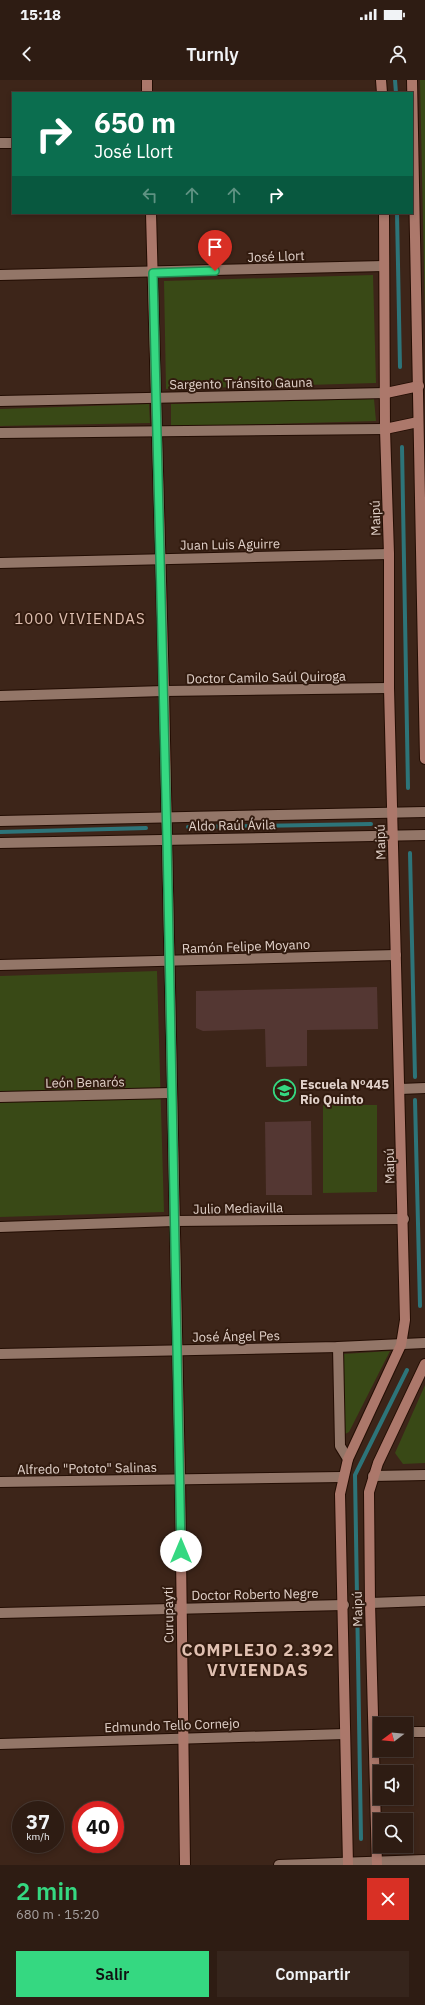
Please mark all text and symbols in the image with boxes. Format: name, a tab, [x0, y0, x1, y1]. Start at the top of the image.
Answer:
text: 15:18	[20, 5, 61, 24]
icon: back	[16, 43, 38, 65]
text: Turnly	[186, 43, 239, 66]
icon: person	[387, 43, 409, 65]
text: 650 m	[94, 104, 176, 141]
icon: right	[28, 108, 80, 160]
text: José Llort	[94, 140, 173, 163]
icon: left	[139, 184, 161, 206]
icon: ahead	[181, 184, 203, 206]
icon: ahead	[223, 184, 245, 206]
icon: right	[265, 184, 287, 206]
pin	[198, 230, 232, 271]
icon: arrive	[204, 236, 226, 258]
street label: José Llort	[247, 247, 305, 266]
street label: Sargento Tránsito Gauna	[169, 374, 313, 393]
street label: Maipú	[366, 500, 385, 536]
street label: Juan Luis Aguirre	[180, 535, 280, 554]
district label: 1000 VIVIENDAS	[14, 609, 146, 628]
street label: Doctor Camilo Saúl Quiroga	[186, 668, 346, 687]
street label: Aldo Raúl Ávila	[188, 816, 276, 835]
street label: Maipú	[371, 824, 390, 860]
street label: Ramón Felipe Moyano	[182, 936, 311, 957]
street label: León Benarós	[45, 1073, 125, 1092]
place label: Escuela Nº445 Rio Quinto	[300, 1076, 389, 1108]
school or university icon: Escuela Nº445 Rio Quinto	[272, 1078, 298, 1104]
street label: Maipú	[380, 1148, 399, 1184]
street label: Julio Mediavilla	[193, 1199, 283, 1218]
street label: José Ángel Pes	[192, 1327, 280, 1346]
street label: Alfredo "Pototo" Salinas	[17, 1459, 157, 1478]
position arrow	[160, 1530, 202, 1572]
street label: Doctor Roberto Negre	[191, 1585, 319, 1604]
street label: Curupaytí	[159, 1586, 177, 1643]
street label: Maipú	[349, 1591, 366, 1627]
district label: COMPLEJO 2.392 VIVIENDAS	[182, 1639, 334, 1681]
street label: Edmundo Tello Cornejo	[104, 1715, 240, 1736]
north arrow	[373, 1717, 413, 1757]
map controls	[373, 1717, 413, 1853]
button: sound	[373, 1765, 413, 1805]
speed limit sign: 40	[72, 1801, 124, 1853]
text: 37	[26, 1808, 50, 1835]
button: search	[373, 1813, 413, 1853]
text: km/h	[26, 1830, 50, 1843]
text: 2 min	[16, 1875, 78, 1907]
button: close	[367, 1878, 409, 1920]
text: 680 m · 15:20	[16, 1906, 99, 1923]
button: Salir	[16, 1951, 209, 1997]
button: Compartir	[217, 1951, 409, 1997]

